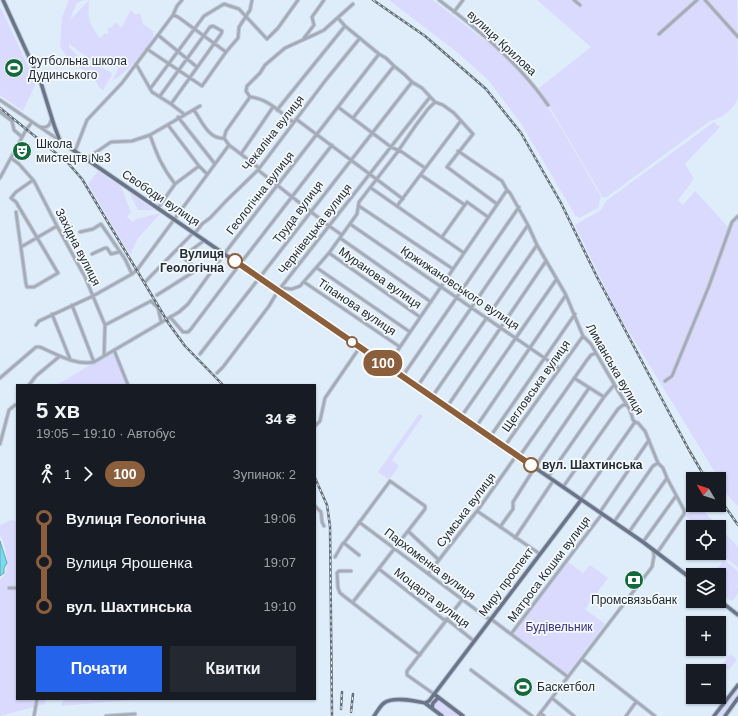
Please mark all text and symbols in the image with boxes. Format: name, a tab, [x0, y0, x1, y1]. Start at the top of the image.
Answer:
street label: вулиця Крилова	[465, 7, 540, 79]
place label: Футбольна школа Дудинського	[28, 54, 127, 82]
sports icon: Футбольна школа Дудинського	[3, 57, 25, 79]
street label: Чекаліна вулиця	[239, 92, 307, 174]
place label: Школа мистецтв №3	[36, 137, 111, 165]
theatre icon: Школа мистецтв №3	[11, 140, 33, 162]
street label: Геологічна вулиця	[223, 149, 297, 237]
street label: Свободи вулиця	[119, 167, 203, 229]
street label: Труда вулиця	[270, 178, 326, 246]
street label: Чернівецька вулиця	[275, 181, 355, 277]
street label: Західна вулиця	[52, 206, 104, 288]
street label: Кржижановського вулиця	[398, 243, 522, 333]
street label: Муранова вулиця	[336, 244, 424, 312]
place label: Вулиця Геологічна	[160, 247, 224, 275]
marker: Вулиця Геологічна	[227, 253, 243, 269]
street label: Тіпанова вулиця	[315, 276, 399, 338]
street label: Лиманська вулиця	[583, 321, 647, 417]
unlabelled marker	[346, 336, 358, 348]
street label: Щегловська вулиця	[499, 337, 573, 435]
line badge: 100	[360, 350, 406, 376]
text: 100	[371, 355, 395, 371]
text: 5 хв	[36, 398, 80, 423]
text: 34 ₴	[265, 410, 296, 427]
text: 19:05 – 19:10 · Автобус	[36, 426, 175, 441]
marker: вул. Шахтинська	[523, 457, 539, 473]
place label: вул. Шахтинська	[542, 458, 643, 472]
icon: walk	[36, 463, 58, 485]
icon: forward	[77, 463, 99, 485]
text: 100	[113, 466, 137, 482]
text: 1	[64, 467, 71, 482]
text: Зупинок: 2	[233, 467, 296, 482]
street label: Сумська вулиця	[433, 470, 499, 550]
north arrow	[686, 472, 726, 512]
map controls	[686, 472, 726, 704]
text: Вулиця Геологічна	[66, 510, 206, 527]
text: 19:06	[263, 511, 296, 526]
street label: Матроса Кошки вулиця	[505, 513, 593, 625]
button: locate	[686, 520, 726, 560]
street label: Пархоменка вулиця	[382, 525, 478, 603]
street label: Миру проспект	[476, 544, 537, 619]
text: Вулиця Ярошенка	[66, 554, 192, 571]
text: 19:07	[263, 555, 296, 570]
street label: Моцарта вулиця	[391, 565, 473, 631]
button: layers	[686, 568, 726, 608]
bank icon: Промсвязьбанк	[623, 569, 645, 591]
place label: Промсвязьбанк	[591, 593, 678, 607]
text: вул. Шахтинська	[66, 598, 192, 615]
text: 19:10	[263, 599, 296, 614]
button: +	[686, 616, 726, 656]
park label: Будівельник	[525, 620, 593, 634]
button: Почати	[36, 646, 162, 692]
button: Квитки	[170, 646, 296, 692]
button: −	[686, 664, 726, 704]
sports icon: Баскетбол	[512, 676, 534, 698]
place label: Баскетбол	[537, 680, 595, 694]

